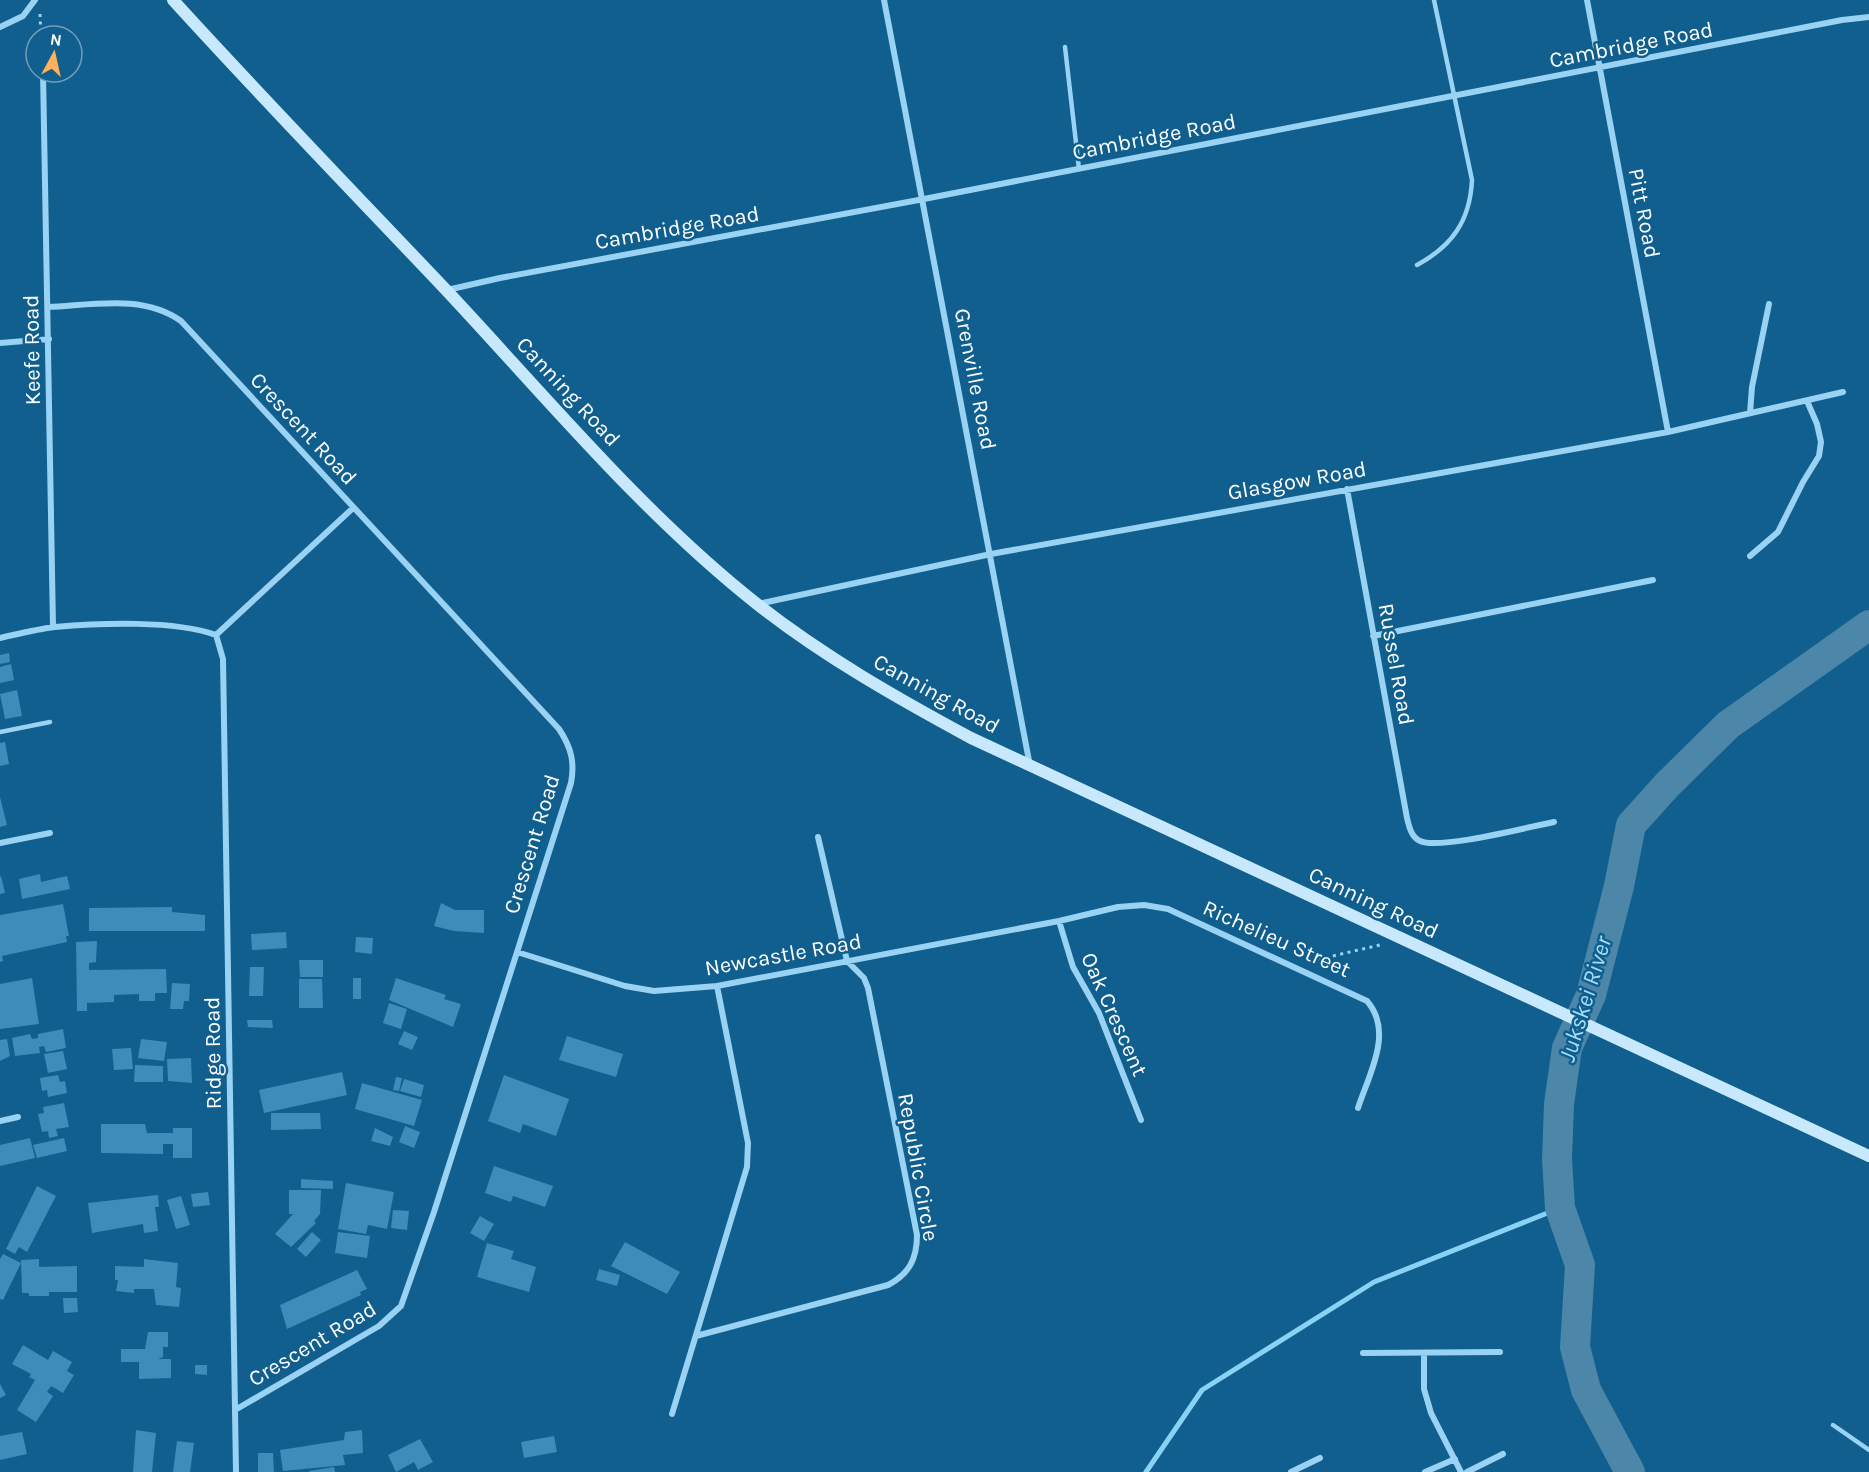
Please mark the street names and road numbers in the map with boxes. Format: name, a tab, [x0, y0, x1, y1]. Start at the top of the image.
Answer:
street label: Cambridge Road	[1547, 16, 1715, 74]
street label: Cambridge Road	[1070, 108, 1238, 166]
street label: Pitt Road	[1623, 166, 1665, 260]
street label: Cambridge Road	[593, 201, 761, 255]
street label: Keefe Road	[18, 294, 46, 406]
street label: Grenville Road	[949, 306, 1001, 452]
street label: Canning Road	[511, 332, 626, 452]
street label: Crescent Road	[245, 367, 362, 490]
street label: Glasgow Road	[1226, 456, 1368, 506]
street label: Russel Road	[1373, 601, 1420, 727]
street label: Canning Road	[869, 648, 1004, 739]
street label: Crescent Road	[498, 771, 565, 917]
street label: Canning Road	[1305, 861, 1443, 944]
street label: Richelieu Street	[1199, 895, 1354, 983]
street label: Newcastle Road	[703, 928, 864, 982]
street label: Oak Crescent	[1075, 949, 1153, 1080]
street label: Ridge Road	[199, 996, 227, 1110]
street label: Republic Circle	[892, 1091, 944, 1243]
street label: Crescent Road	[244, 1296, 381, 1392]

